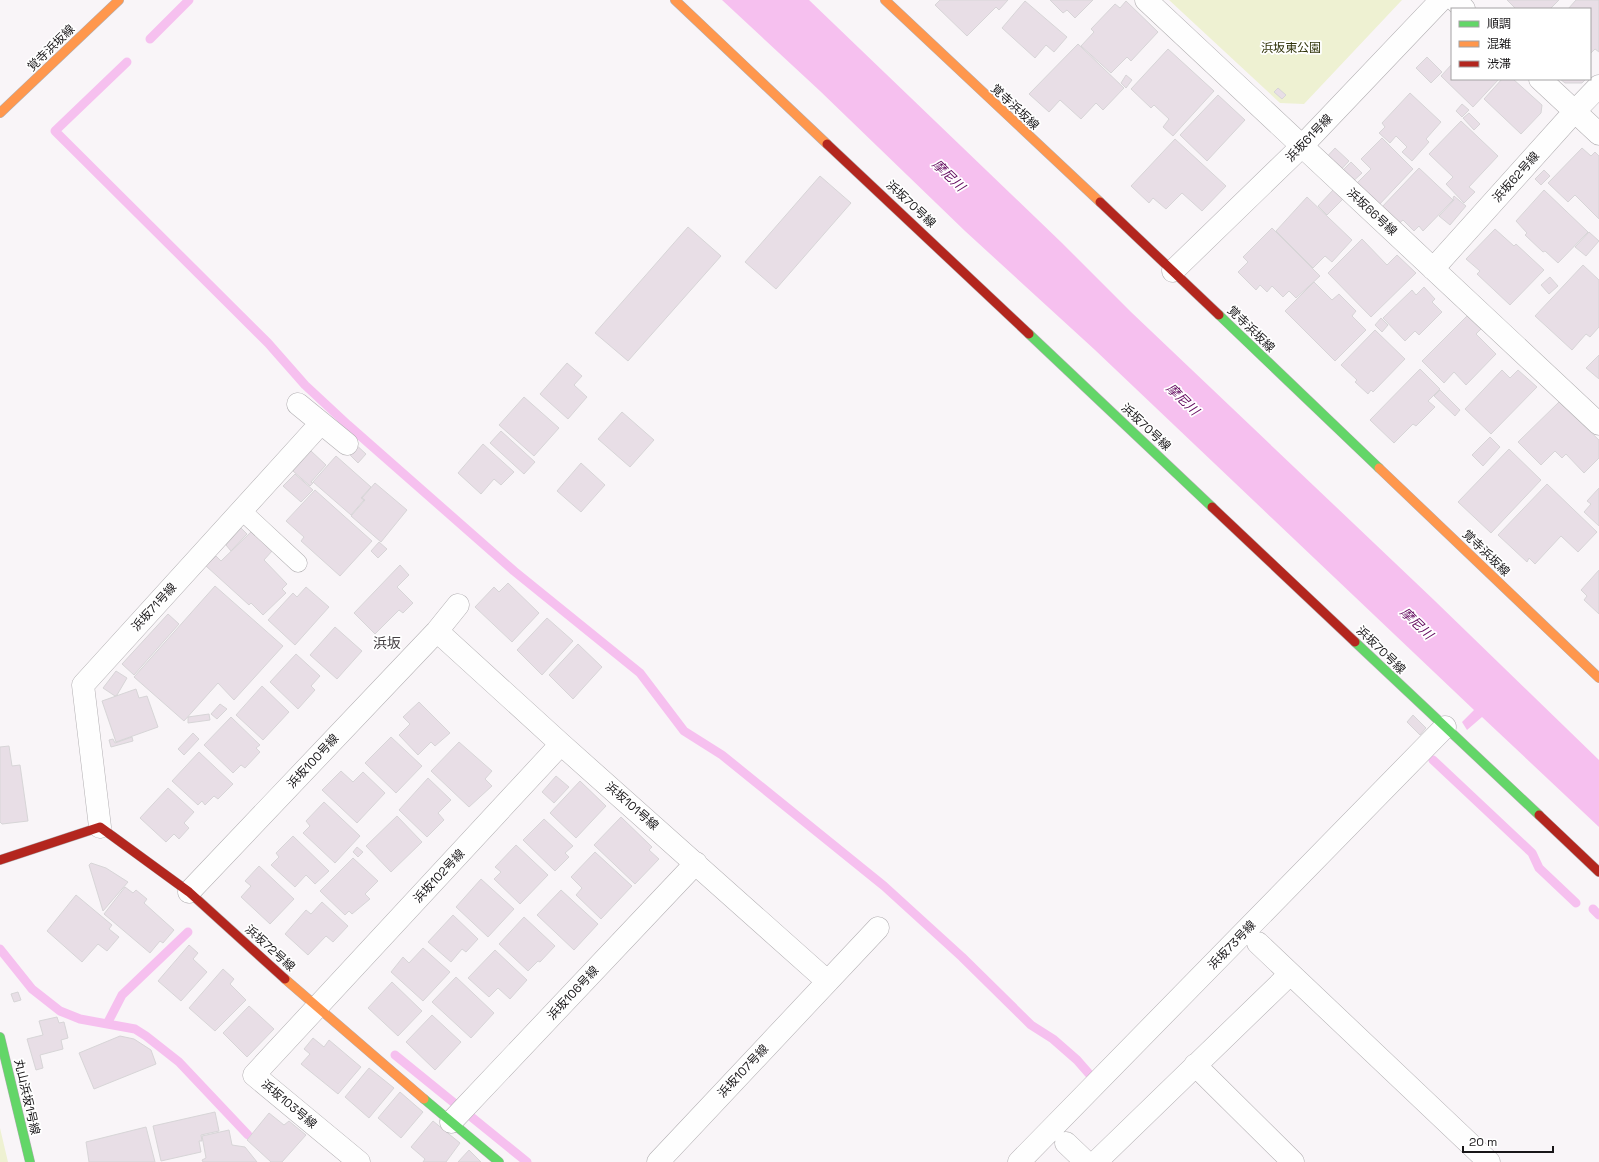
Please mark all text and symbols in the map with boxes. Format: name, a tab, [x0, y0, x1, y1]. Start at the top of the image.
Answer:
legend	[1451, 8, 1591, 80]
text: 順調	[1487, 16, 1511, 32]
street label: 覚寺浜坂線	[24, 21, 78, 75]
text: 混雑	[1487, 36, 1511, 52]
park label: 浜坂東公園	[1261, 40, 1321, 56]
text: 渋滞	[1487, 56, 1511, 72]
street label: 覚寺浜坂線	[988, 81, 1042, 133]
street label: 浜坂61号線	[1282, 111, 1336, 165]
street label: 浜坂62号線	[1489, 148, 1543, 206]
water label: 摩尼川	[929, 156, 970, 196]
street label: 浜坂70号線	[883, 177, 939, 231]
street label: 浜坂66号線	[1344, 185, 1400, 239]
street label: 覚寺浜坂線	[1224, 302, 1278, 356]
water label: 摩尼川	[1163, 380, 1204, 420]
street label: 浜坂70号線	[1118, 400, 1174, 454]
street label: 覚寺浜坂線	[1459, 526, 1513, 580]
street label: 浜坂71号線	[128, 579, 180, 635]
water label: 摩尼川	[1397, 604, 1438, 644]
street label: 浜坂70号線	[1353, 623, 1409, 677]
district label: 浜坂	[373, 634, 401, 652]
street label: 浜坂100号線	[284, 731, 342, 791]
street label: 浜坂101号線	[602, 778, 662, 834]
street label: 浜坂102号線	[410, 846, 468, 906]
street label: 浜坂73号線	[1205, 917, 1259, 973]
street label: 浜坂72号線	[242, 921, 298, 975]
street label: 浜坂106号線	[544, 963, 602, 1023]
street label: 浜坂107号線	[714, 1041, 772, 1101]
street label: 丸山浜坂1号線	[11, 1058, 43, 1136]
street label: 浜坂103号線	[258, 1076, 320, 1132]
scale bar	[1463, 1128, 1553, 1154]
text: 20 m	[1469, 1134, 1497, 1150]

